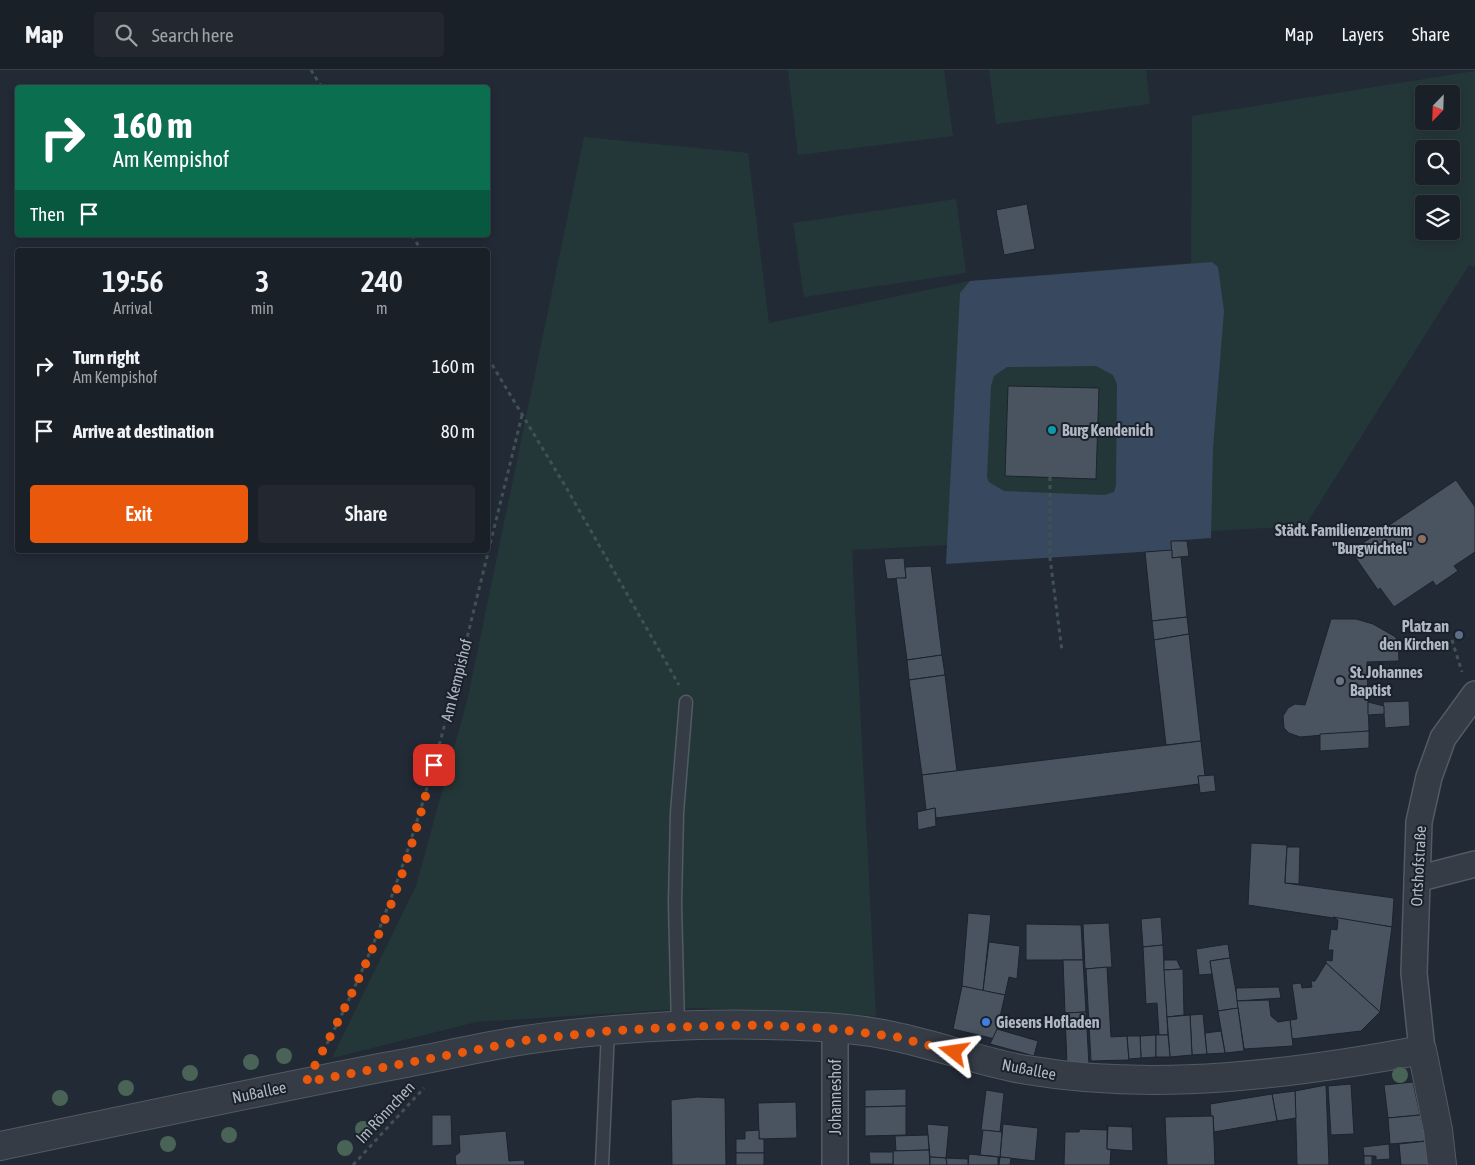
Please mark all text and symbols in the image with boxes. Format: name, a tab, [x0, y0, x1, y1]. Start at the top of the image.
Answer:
search box	[94, 12, 444, 57]
text: Map	[25, 21, 64, 48]
icon: search	[112, 21, 140, 49]
text: Search here	[152, 24, 234, 46]
text: Map	[1284, 24, 1313, 45]
text: Layers	[1341, 24, 1384, 45]
text: Share	[1412, 24, 1450, 45]
north arrow	[1415, 85, 1460, 130]
map controls	[1415, 85, 1460, 240]
icon: right	[30, 105, 95, 170]
text: 160 m	[113, 105, 192, 145]
button: search	[1415, 140, 1460, 185]
text: Am Kempishof	[113, 146, 229, 172]
button: layers	[1415, 195, 1460, 240]
icon: arrive	[75, 200, 103, 228]
text: Then	[30, 203, 65, 225]
text: 19:56	[102, 264, 164, 298]
text: 3	[255, 264, 269, 298]
text: 240	[361, 264, 403, 298]
text: Arrival	[113, 299, 152, 317]
text: min	[251, 299, 274, 317]
text: m	[376, 299, 388, 317]
text: Turn right	[73, 346, 140, 368]
icon: right	[30, 352, 58, 380]
text: 160 m	[432, 355, 475, 377]
text: Am Kempishof	[73, 368, 157, 386]
icon: arrive	[30, 417, 58, 445]
text: Arrive at destination	[73, 420, 214, 442]
text: 80 m	[441, 420, 475, 442]
place label: Burg Kendenich	[1062, 421, 1153, 439]
marker: Burg Kendenich	[1046, 424, 1058, 436]
button: Exit	[30, 485, 248, 543]
button: Share	[258, 485, 475, 543]
place label: Städt. Familienzentrum "Burgwichtel"	[1275, 521, 1413, 557]
marker: Städt. Familienzentrum "Burgwichtel"	[1416, 533, 1428, 545]
place label: Platz an den Kirchen	[1379, 617, 1449, 653]
marker: Platz an den Kirchen	[1453, 629, 1465, 641]
street label: Am Kempishof	[437, 636, 476, 723]
place label: St. Johannes Baptist	[1350, 663, 1423, 699]
marker: St. Johannes Baptist	[1334, 675, 1346, 687]
pin	[413, 744, 455, 786]
icon: arrive	[420, 751, 448, 779]
street label: Ortshofstraße	[1407, 825, 1429, 907]
place label: Giesens Hofladen	[996, 1013, 1100, 1031]
marker: Giesens Hofladen	[980, 1016, 992, 1028]
position arrow	[927, 1025, 979, 1077]
street label: Nußallee	[1000, 1055, 1058, 1083]
street label: Johanneshof	[826, 1058, 844, 1135]
street label: Nußallee	[230, 1077, 288, 1107]
street label: Im Rönnchen	[352, 1078, 418, 1146]

